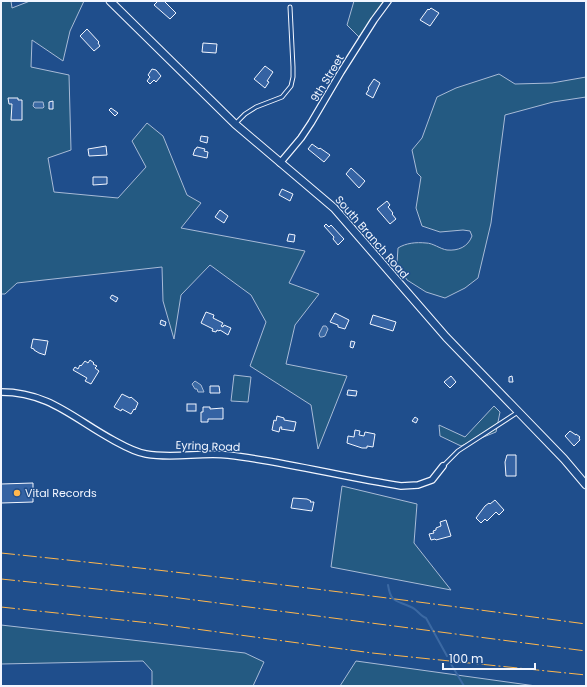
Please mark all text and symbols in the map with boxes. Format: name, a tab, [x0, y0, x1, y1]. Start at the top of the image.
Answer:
street label: 9th Street	[306, 51, 348, 105]
street label: South Branch Road	[331, 192, 413, 282]
street label: Eyring Road	[175, 437, 241, 455]
place label: Vital Records	[25, 485, 97, 501]
marker: Vital Records	[12, 488, 22, 498]
scale bar	[443, 645, 535, 671]
text: 100 m	[449, 650, 483, 667]

